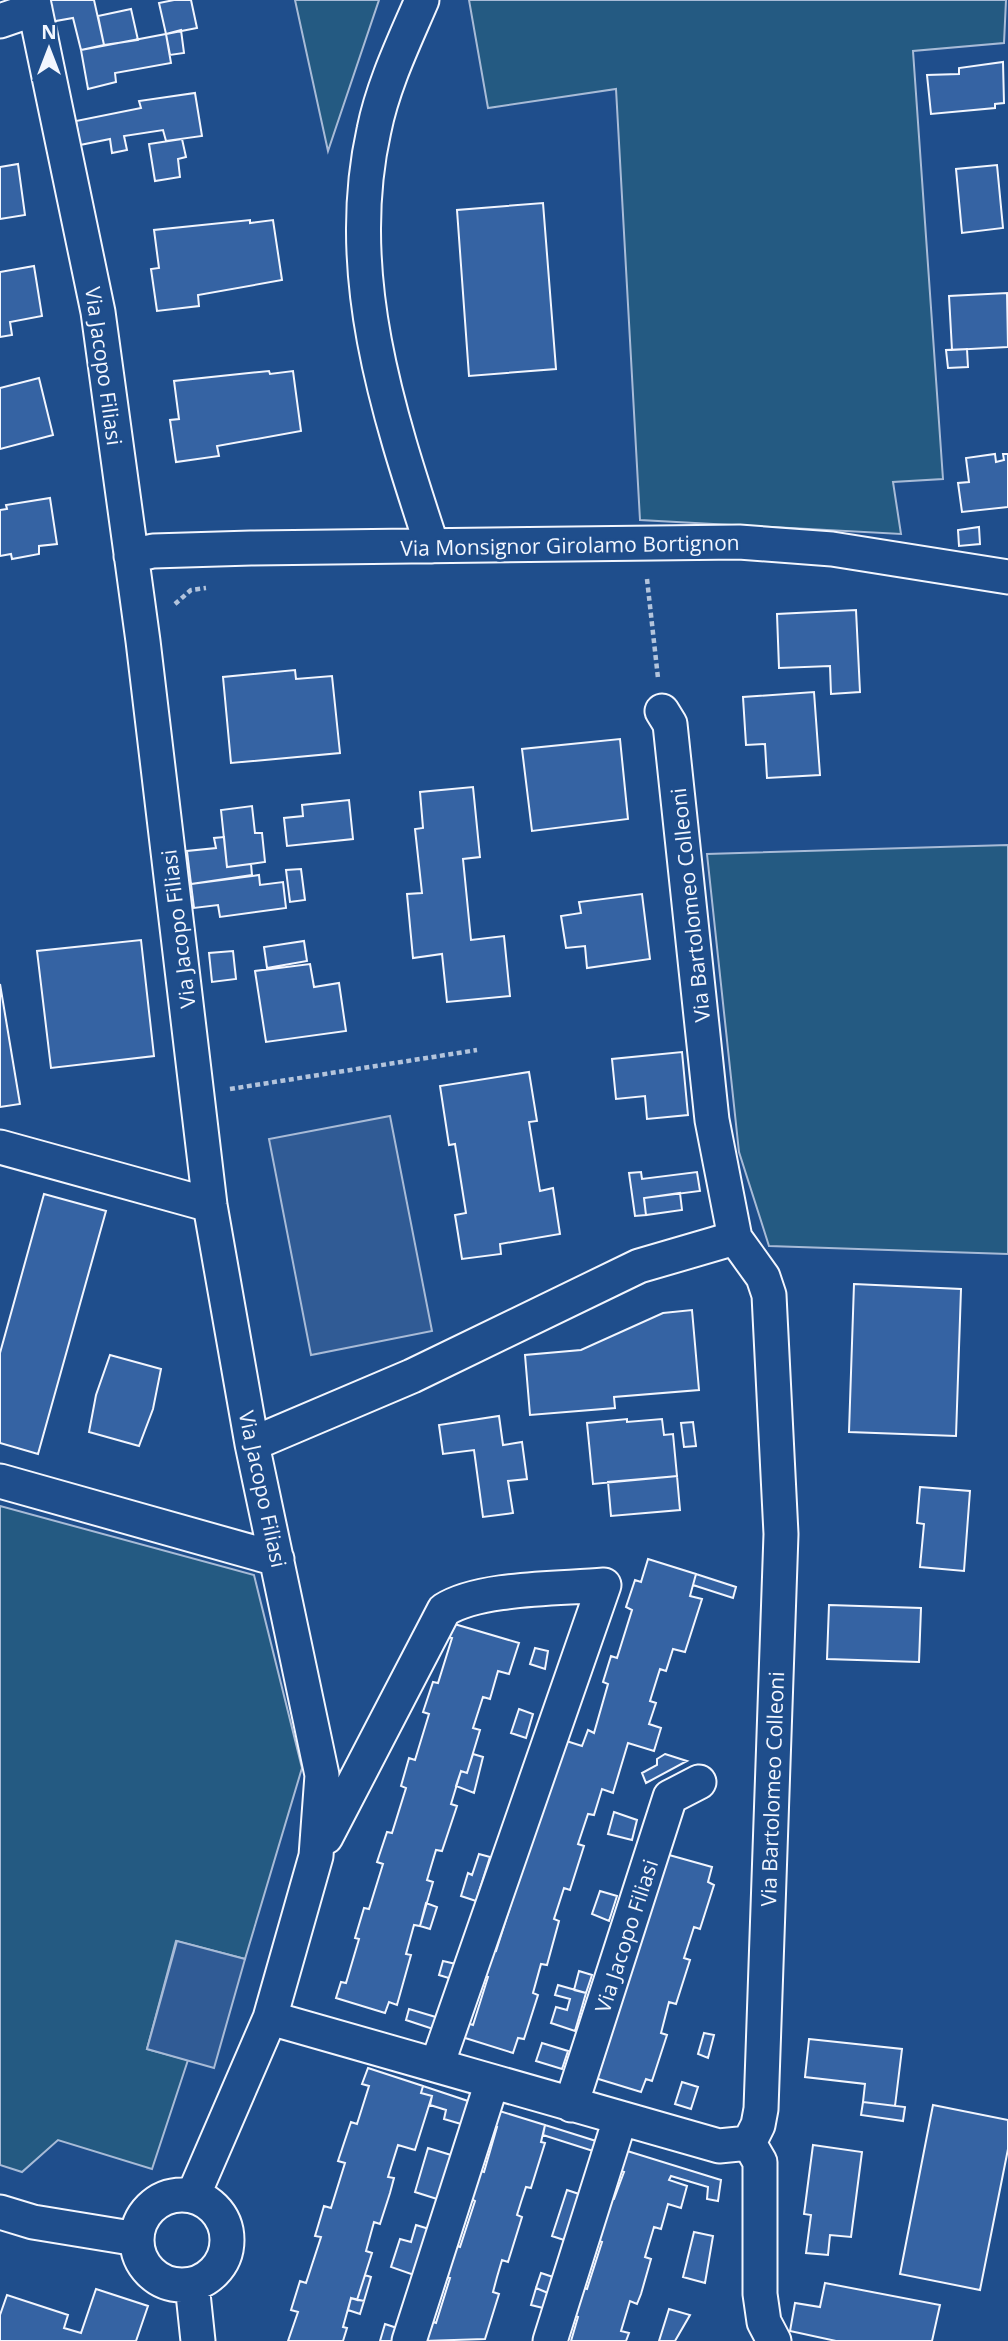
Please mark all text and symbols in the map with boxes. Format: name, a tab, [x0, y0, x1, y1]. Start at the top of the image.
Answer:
north arrow	[14, 14, 84, 84]
text: N	[41, 19, 57, 45]
street label: Via Jacopo Filiasi	[79, 285, 129, 447]
street label: Via Monsignor Girolamo Bortignon	[400, 528, 740, 562]
street label: Via Bartolomeo Colleoni	[664, 787, 716, 1023]
street label: Via Jacopo Filiasi	[154, 848, 202, 1010]
street label: Via Jacopo Filiasi	[233, 1408, 293, 1570]
street label: Via Bartolomeo Colleoni	[754, 1671, 790, 1907]
street label: Via Jacopo Filiasi	[588, 1856, 664, 2016]

